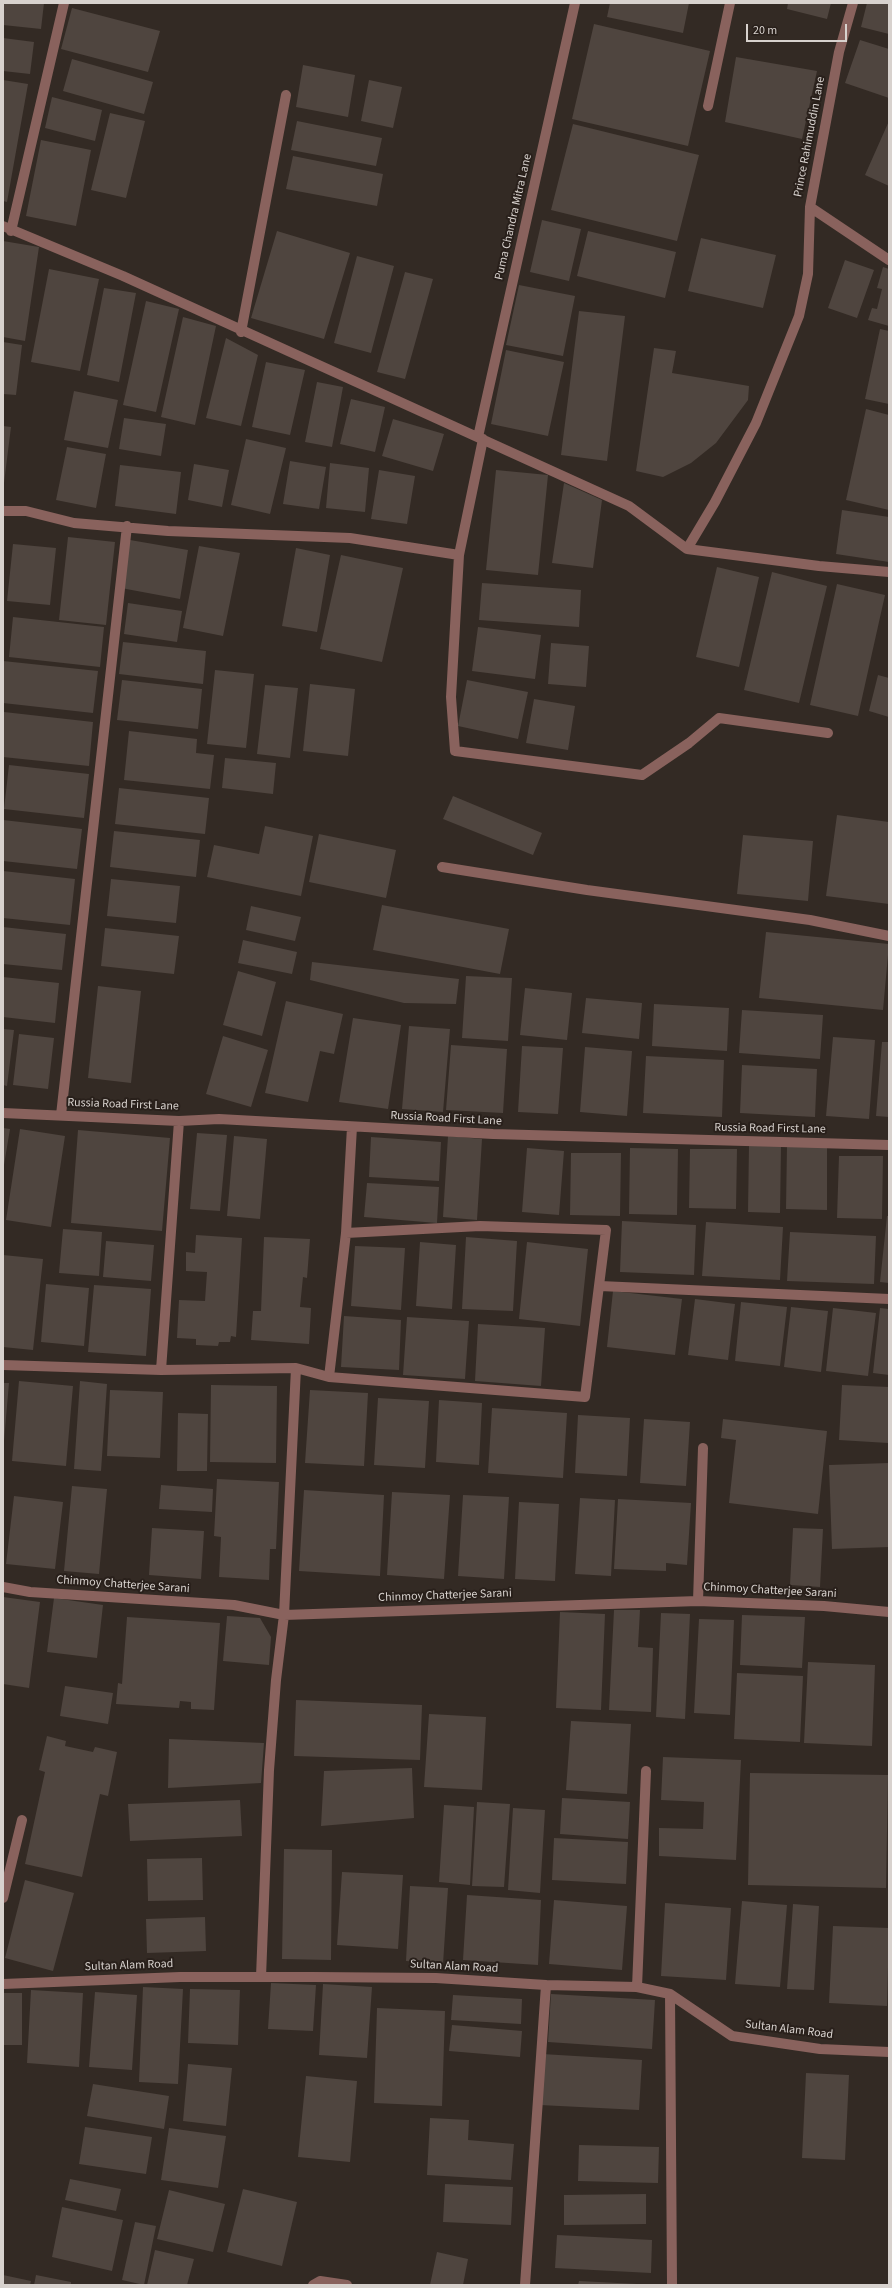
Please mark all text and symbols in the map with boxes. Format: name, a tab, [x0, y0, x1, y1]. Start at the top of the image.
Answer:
scale bar	[748, 16, 849, 42]
text: 20 m	[753, 22, 777, 39]
street label: Prince Rahimuddin Lane	[791, 76, 829, 198]
street label: Puma Chandra Mitra Lane	[492, 152, 536, 282]
street label: Russia Road First Lane	[67, 1096, 179, 1114]
street label: Russia Road First Lane	[390, 1109, 502, 1129]
street label: Russia Road First Lane	[714, 1121, 826, 1137]
street label: Chinmoy Chatterjee Sarani	[56, 1573, 190, 1597]
street label: Chinmoy Chatterjee Sarani	[703, 1580, 837, 1602]
street label: Chinmoy Chatterjee Sarani	[378, 1586, 512, 1606]
street label: Sultan Alam Road	[85, 1957, 173, 1975]
street label: Sultan Alam Road	[409, 1957, 499, 1977]
street label: Sultan Alam Road	[744, 2017, 834, 2043]

